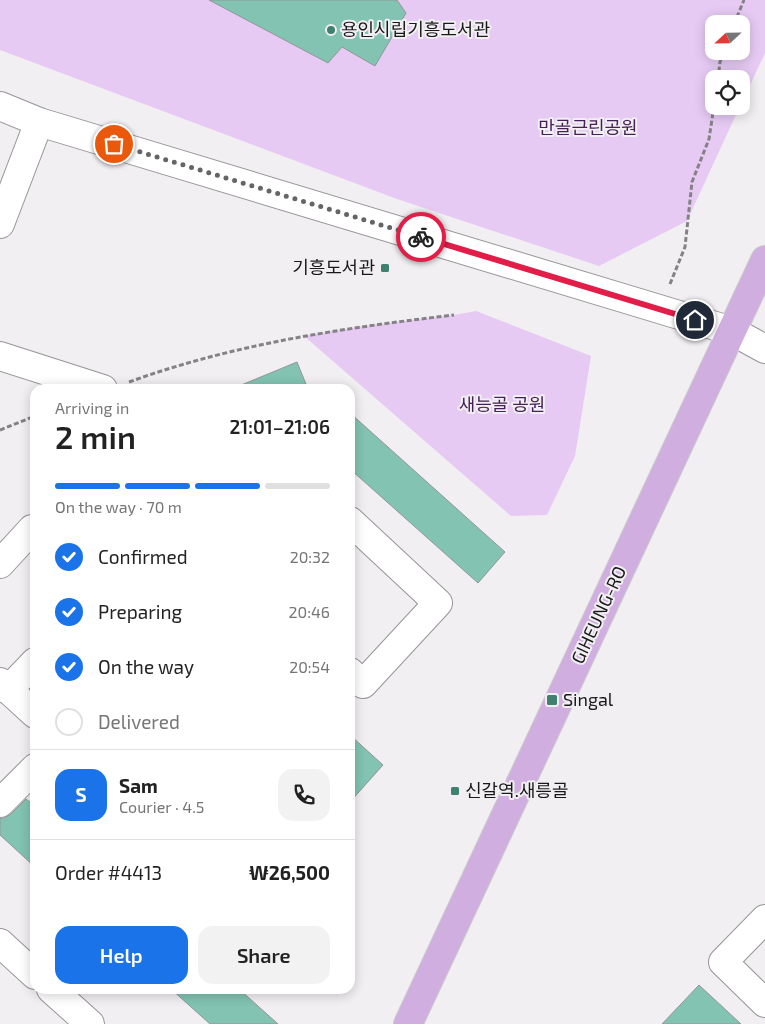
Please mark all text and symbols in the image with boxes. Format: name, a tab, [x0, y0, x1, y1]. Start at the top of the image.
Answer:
north arrow	[705, 15, 750, 60]
map controls	[705, 15, 750, 115]
place label: 용인시립기흥도서관	[341, 18, 490, 40]
marker: 용인시립기흥도서관	[325, 24, 337, 36]
button: locate	[705, 70, 750, 115]
park label: 만골근린공원	[538, 116, 638, 138]
pin	[93, 123, 135, 165]
icon: bag	[100, 130, 128, 158]
courier	[396, 212, 446, 262]
icon: bike	[407, 223, 435, 251]
place label: 기흥도서관	[292, 256, 375, 278]
marker: 기흥도서관	[379, 262, 391, 274]
pin	[674, 299, 716, 341]
icon: home	[681, 306, 709, 334]
park label: 새능골 공원	[459, 393, 545, 415]
text: Arriving in	[55, 398, 129, 417]
text: 21:01–21:06	[229, 415, 330, 438]
text: 2 min	[55, 417, 136, 455]
text: On the way · 70 m	[55, 497, 182, 516]
icon: check	[55, 543, 83, 571]
text: Confirmed	[98, 545, 188, 568]
text: 20:32	[290, 547, 330, 566]
street label: GIHEUNG-RO	[566, 562, 630, 667]
icon: check	[55, 598, 83, 626]
text: Preparing	[98, 600, 182, 623]
text: 20:46	[289, 602, 330, 621]
icon: check	[55, 653, 83, 681]
text: On the way	[98, 655, 194, 678]
text: 20:54	[289, 657, 330, 676]
place label: Singal	[563, 688, 614, 710]
marker: Singal	[545, 693, 559, 707]
text: Delivered	[98, 710, 180, 733]
button: phone	[278, 769, 330, 821]
text: Sam	[119, 774, 158, 797]
place label: 신갈역.새릉골	[465, 779, 568, 801]
text: S	[75, 783, 87, 806]
marker: 신갈역.새릉골	[449, 785, 461, 797]
text: Courier · 4.5	[119, 797, 204, 816]
text: Order #4413	[55, 861, 162, 884]
text: ₩26,500	[249, 861, 330, 884]
button: Help	[55, 926, 188, 984]
button: Share	[198, 926, 330, 984]

